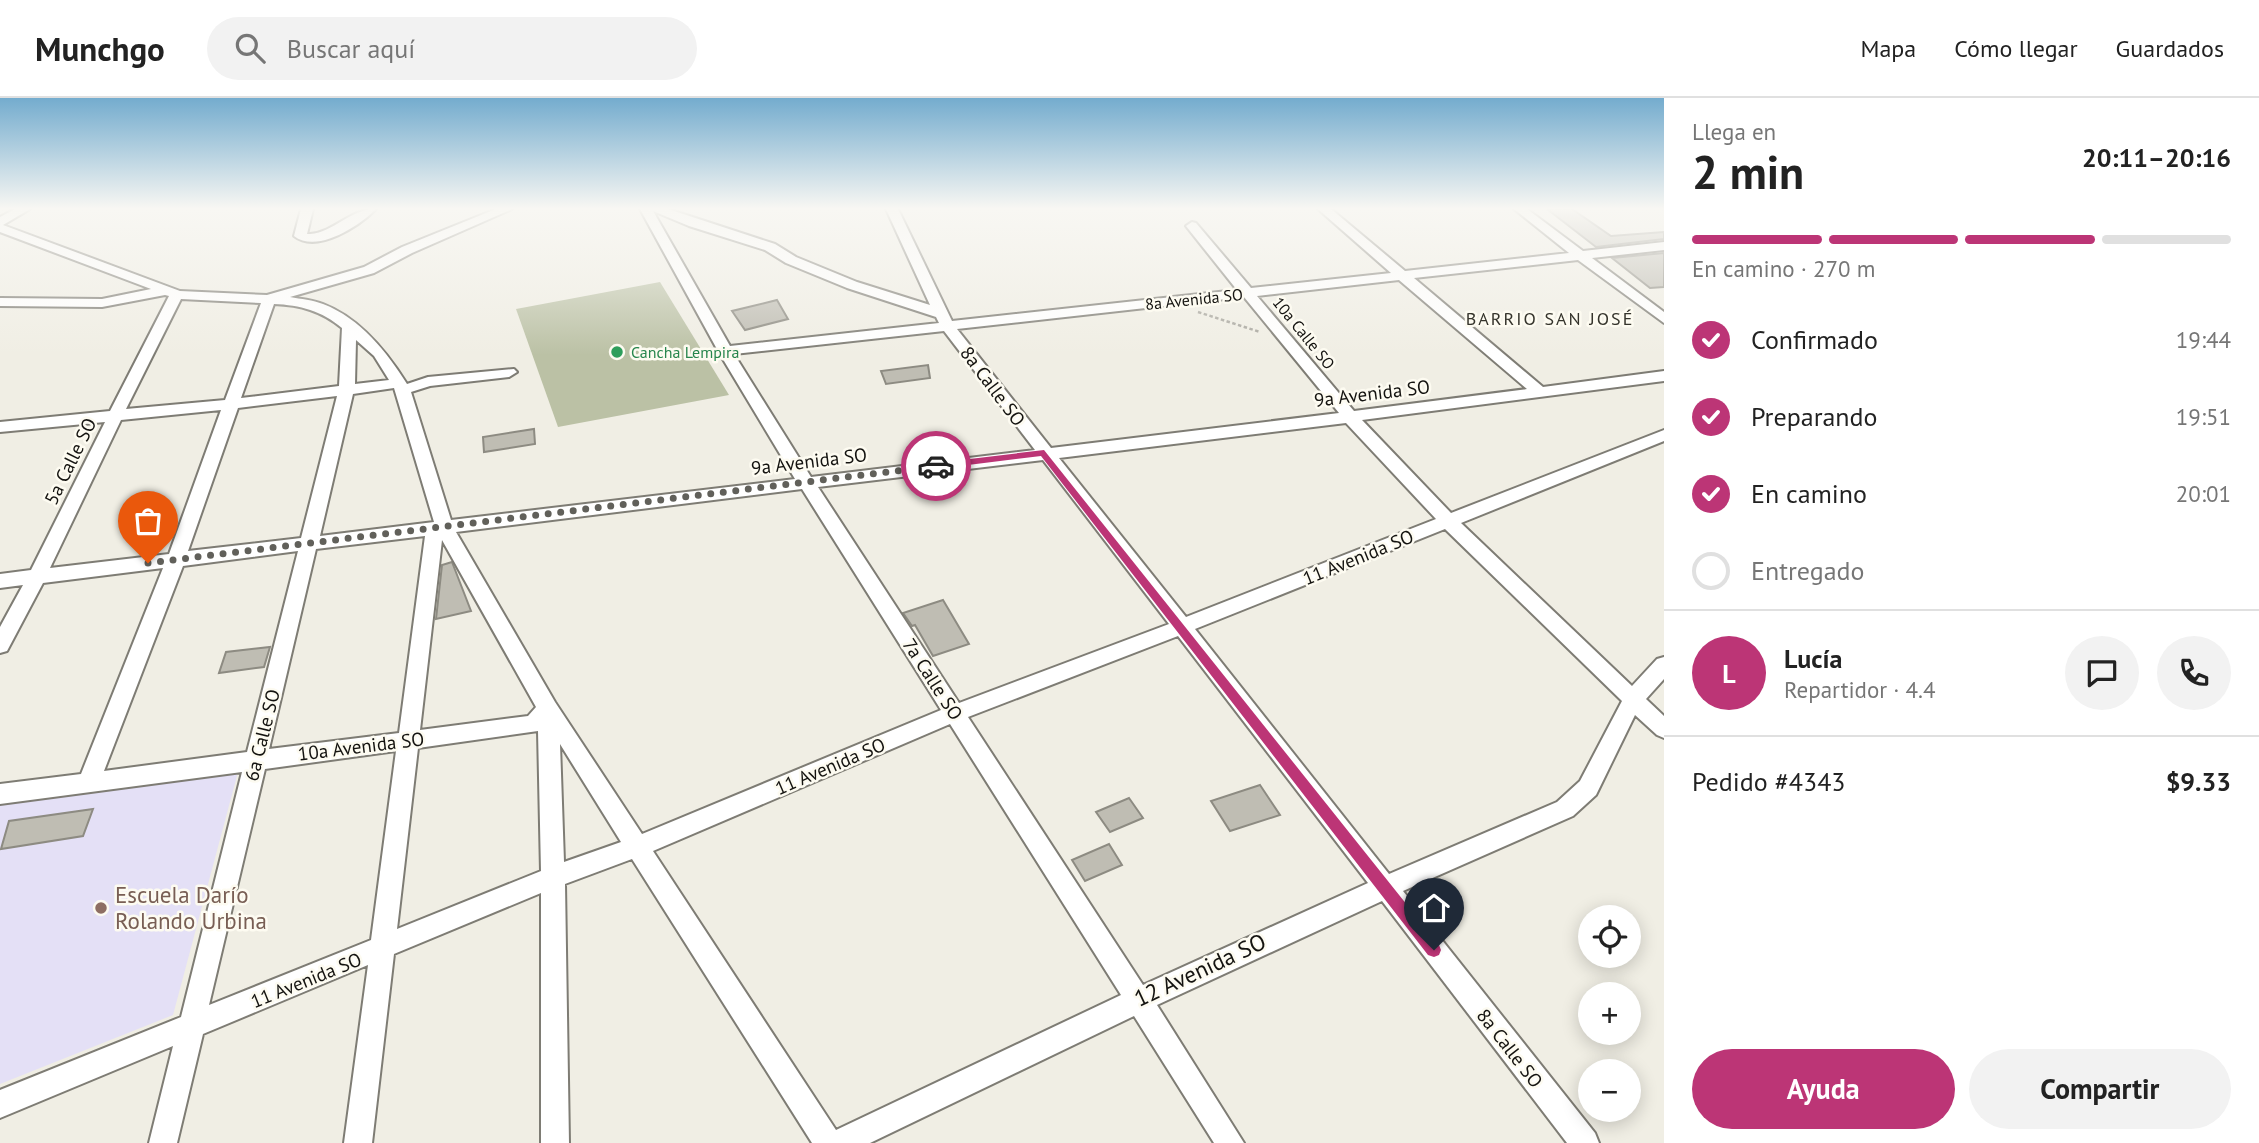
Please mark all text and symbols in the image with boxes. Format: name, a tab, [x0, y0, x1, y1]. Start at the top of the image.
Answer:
search box	[207, 17, 697, 80]
text: Munchgo	[35, 27, 165, 70]
icon: search	[231, 29, 269, 67]
text: Buscar aquí	[287, 32, 415, 65]
text: Mapa	[1860, 33, 1916, 64]
text: Cómo llegar	[1954, 33, 2078, 64]
text: Guardados	[2116, 33, 2224, 64]
text: Llega en	[1692, 117, 1776, 146]
text: 20:11–20:16	[2082, 141, 2231, 174]
text: 2 min	[1692, 142, 1804, 202]
text: En camino · 270 m	[1692, 254, 1875, 283]
street label: 8a Avenida SO	[1144, 284, 1244, 314]
street label: 10a Calle SO	[1269, 293, 1339, 373]
district label: BARRIO SAN JOSÉ	[1466, 307, 1634, 330]
icon: check	[1692, 321, 1730, 359]
text: Confirmado	[1751, 323, 1878, 356]
text: 19:44	[2176, 325, 2231, 354]
street label: 8a Calle SO	[955, 341, 1031, 431]
place label: Cancha Lempira	[631, 342, 740, 362]
marker: Cancha Lempira	[609, 344, 625, 360]
street label: 9a Avenida SO	[1313, 374, 1431, 412]
icon: check	[1692, 398, 1730, 436]
text: Preparando	[1751, 400, 1878, 433]
text: 19:51	[2176, 402, 2231, 431]
street label: 5a Calle SO	[39, 414, 101, 508]
courier	[901, 431, 971, 501]
street label: 9a Avenida SO	[750, 442, 868, 480]
icon: car	[917, 447, 955, 485]
icon: check	[1692, 475, 1730, 513]
text: En camino	[1751, 477, 1867, 510]
text: 20:01	[2176, 479, 2231, 508]
pin	[118, 491, 178, 563]
icon: bag	[129, 502, 167, 540]
street label: 11 Avenida SO	[1299, 524, 1417, 590]
text: Entregado	[1751, 554, 1865, 587]
street label: 7a Calle SO	[898, 634, 968, 724]
button: chat	[2065, 636, 2139, 710]
button: phone	[2157, 636, 2231, 710]
text: Lucía	[1784, 642, 1843, 675]
text: L	[1722, 657, 1736, 690]
text: Repartidor · 4.4	[1784, 675, 1936, 704]
street label: 6a Calle SO	[239, 687, 285, 783]
street label: 10a Avenida SO	[297, 726, 425, 766]
street label: 11 Avenida SO	[771, 732, 889, 800]
text: Pedido #4343	[1692, 765, 1845, 798]
text: $9.33	[2166, 765, 2231, 798]
pin	[1404, 878, 1464, 950]
place label: Escuela Darío Rolando Urbina	[115, 880, 267, 935]
icon: home	[1415, 889, 1453, 927]
marker: Escuela Darío Rolando Urbina	[93, 900, 109, 916]
map controls	[1578, 905, 1641, 1122]
button: locate	[1578, 905, 1641, 968]
street label: 12 Avenida SO	[1129, 926, 1270, 1013]
street label: 11 Avenida SO	[247, 947, 365, 1013]
button: +	[1578, 982, 1641, 1045]
street label: 8a Calle SO	[1472, 1004, 1548, 1092]
button: Ayuda	[1692, 1049, 1955, 1129]
button: Compartir	[1969, 1049, 2231, 1129]
button: −	[1578, 1059, 1641, 1122]

